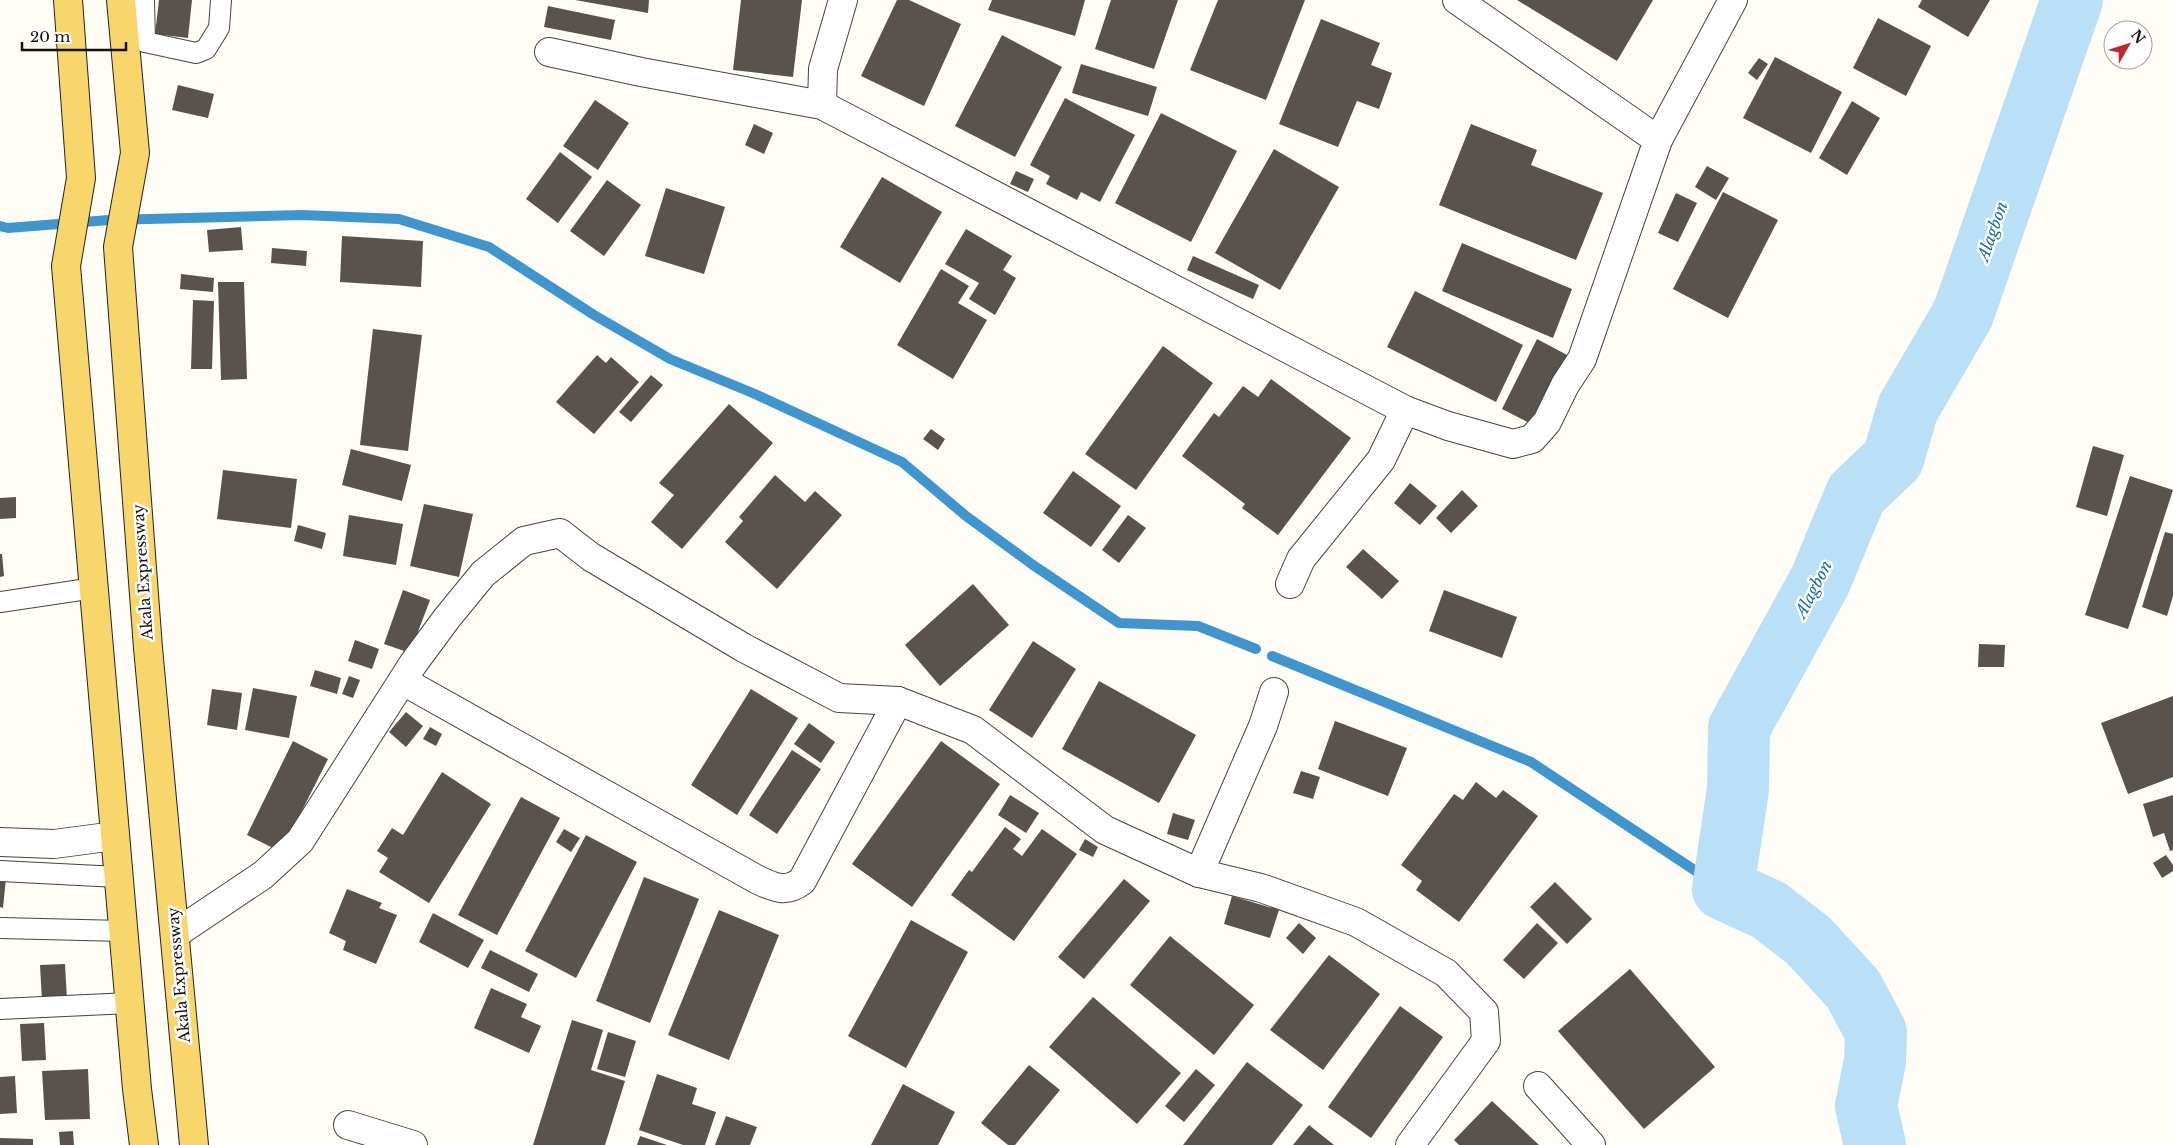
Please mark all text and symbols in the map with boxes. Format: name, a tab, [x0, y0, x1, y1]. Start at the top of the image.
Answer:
scale bar	[22, 20, 126, 52]
north arrow	[2103, 20, 2153, 70]
text: N	[2127, 26, 2149, 48]
text: 20 m	[30, 27, 70, 46]
water label: Alagbon	[1972, 199, 2011, 265]
street label: Akala Expressway	[128, 503, 157, 642]
water label: Alagbon	[1789, 557, 1836, 623]
street label: Akala Expressway	[163, 906, 194, 1045]

